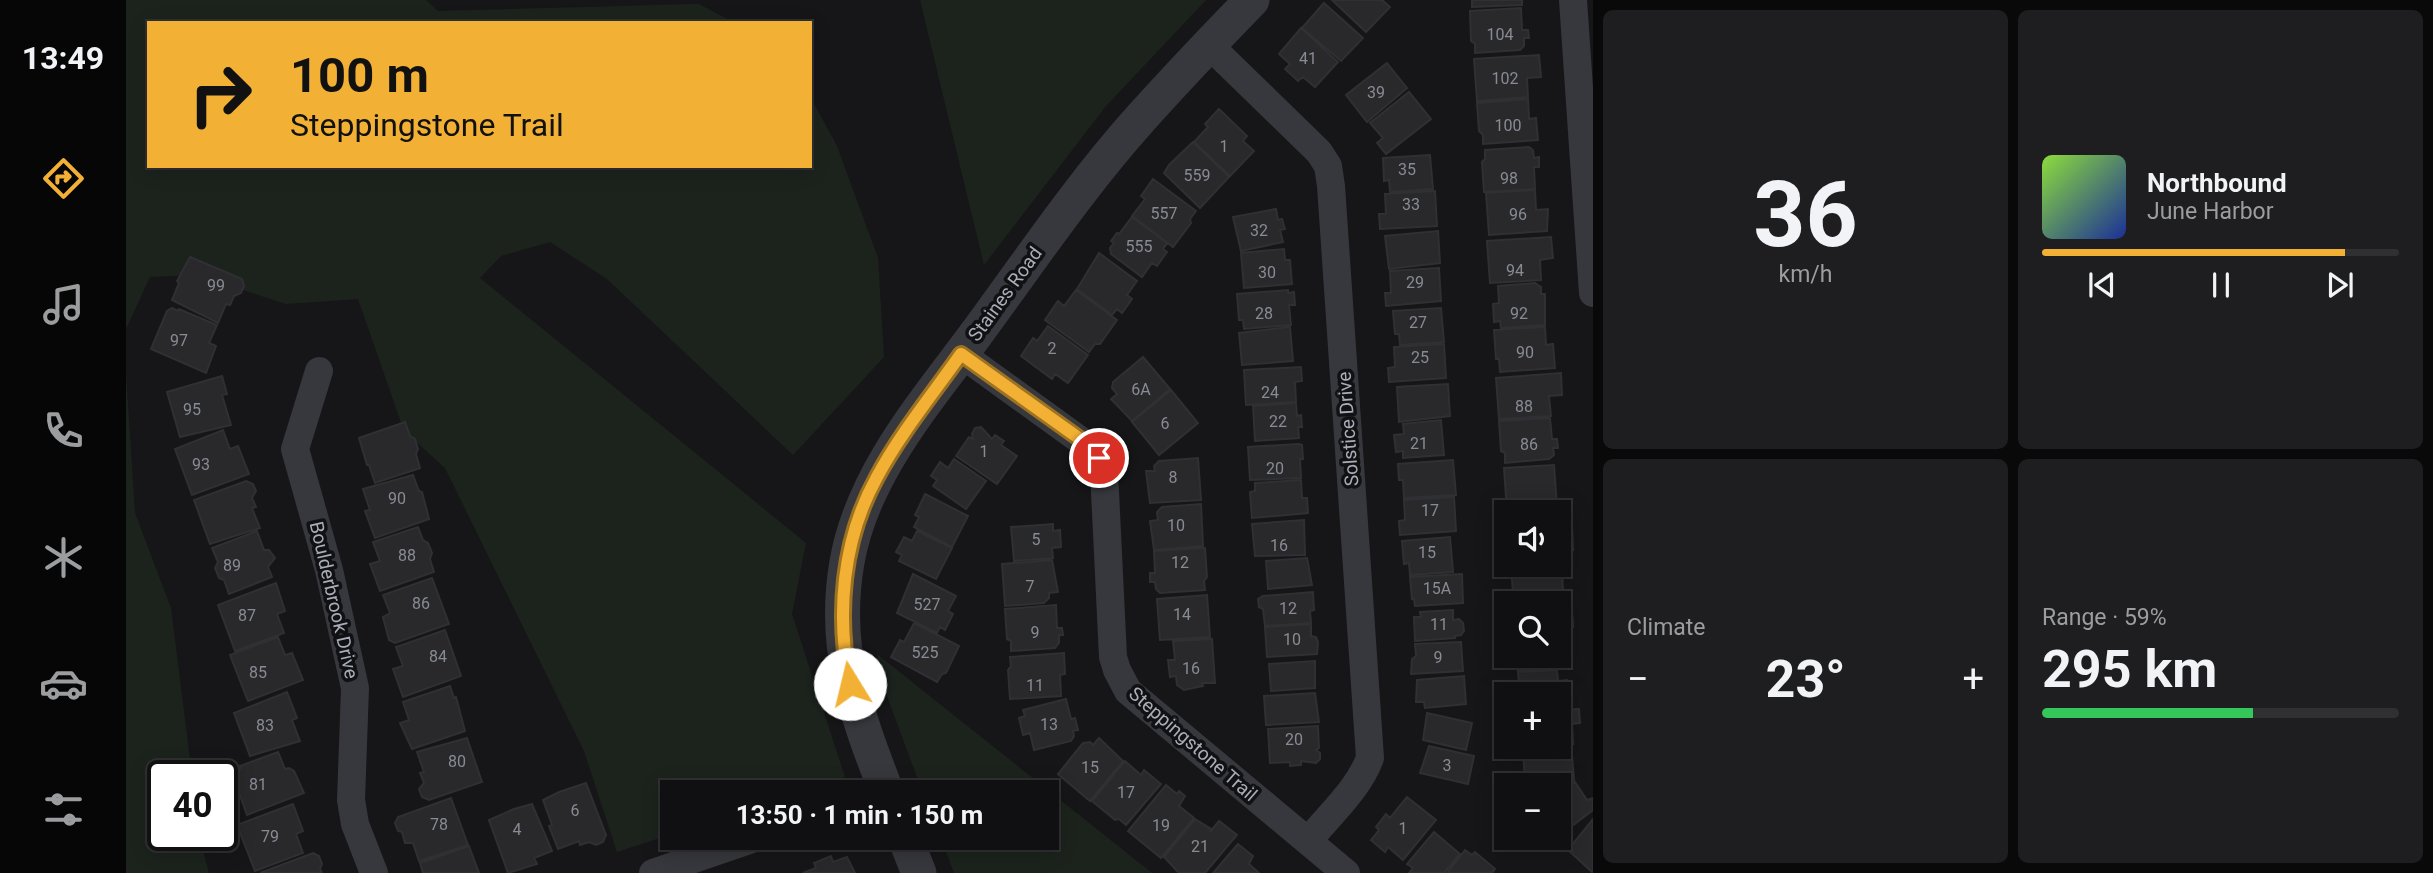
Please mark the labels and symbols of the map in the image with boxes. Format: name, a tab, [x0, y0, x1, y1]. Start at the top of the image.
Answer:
house number: 104	[1487, 25, 1513, 44]
house number: 41	[1299, 49, 1317, 68]
house number: 102	[1492, 69, 1518, 88]
house number: 39	[1367, 83, 1385, 102]
house number: 100	[1495, 116, 1521, 135]
house number: 1	[1220, 137, 1229, 156]
house number: 35	[1398, 160, 1416, 179]
house number: 559	[1184, 166, 1210, 185]
house number: 98	[1500, 169, 1518, 188]
house number: 33	[1402, 195, 1420, 214]
house number: 557	[1151, 204, 1177, 223]
house number: 96	[1509, 205, 1527, 224]
house number: 32	[1250, 221, 1268, 240]
house number: 555	[1126, 237, 1152, 256]
street label: Staines Road	[963, 242, 1047, 346]
house number: 94	[1506, 261, 1524, 280]
house number: 30	[1258, 263, 1276, 282]
house number: 29	[1406, 273, 1424, 292]
house number: 99	[207, 276, 225, 295]
house number: 28	[1255, 304, 1273, 323]
house number: 92	[1510, 304, 1528, 323]
house number: 27	[1409, 313, 1427, 332]
house number: 97	[170, 331, 188, 350]
house number: 2	[1048, 339, 1057, 358]
house number: 90	[1516, 343, 1534, 362]
house number: 25	[1411, 348, 1429, 367]
street label: Solstice Drive	[1333, 371, 1363, 487]
house number: 6A	[1131, 380, 1151, 399]
house number: 24	[1261, 383, 1279, 402]
house number: 88	[1515, 397, 1533, 416]
house number: 95	[183, 400, 201, 419]
house number: 22	[1269, 412, 1287, 431]
house number: 6	[1161, 414, 1170, 433]
pin	[1069, 428, 1129, 488]
house number: 21	[1410, 434, 1428, 453]
house number: 86	[1520, 435, 1538, 454]
house number: 1	[980, 442, 989, 461]
house number: 93	[192, 455, 210, 474]
house number: 20	[1266, 459, 1284, 478]
house number: 8	[1169, 468, 1178, 487]
house number: 90	[388, 489, 406, 508]
house number: 17	[1421, 501, 1439, 520]
house number: 10	[1167, 516, 1185, 535]
street label: Boulderbrook Drive	[305, 519, 363, 681]
house number: 5	[1032, 530, 1041, 549]
house number: 16	[1270, 536, 1288, 555]
house number: 15	[1418, 543, 1436, 562]
house number: 88	[398, 546, 416, 565]
house number: 12	[1171, 553, 1189, 572]
house number: 89	[223, 556, 241, 575]
house number: 7	[1026, 577, 1035, 596]
house number: 15A	[1423, 579, 1452, 598]
house number: 86	[412, 594, 430, 613]
house number: 527	[914, 595, 940, 614]
house number: 12	[1279, 599, 1297, 618]
house number: 14	[1173, 605, 1191, 624]
house number: 87	[238, 606, 256, 625]
house number: 11	[1430, 615, 1448, 634]
house number: 9	[1031, 623, 1040, 642]
house number: 10	[1283, 630, 1301, 649]
house number: 525	[912, 643, 938, 662]
house number: 84	[429, 647, 447, 666]
position arrow	[813, 647, 887, 721]
house number: 9	[1434, 648, 1443, 667]
house number: 16	[1182, 659, 1200, 678]
house number: 85	[249, 663, 267, 682]
house number: 11	[1026, 676, 1044, 695]
street label: Steppingstone Trail	[1124, 682, 1262, 806]
house number: 13	[1040, 715, 1058, 734]
house number: 83	[256, 716, 274, 735]
house number: 20	[1285, 730, 1303, 749]
house number: 80	[448, 752, 466, 771]
house number: 3	[1443, 756, 1452, 775]
house number: 15	[1081, 758, 1099, 777]
speed limit sign: 40	[147, 760, 238, 851]
house number: 81	[249, 775, 267, 794]
house number: 17	[1117, 783, 1135, 802]
house number: 6	[571, 801, 580, 820]
house number: 78	[430, 815, 448, 834]
house number: 19	[1152, 816, 1170, 835]
house number: 1	[1399, 819, 1408, 838]
house number: 4	[513, 820, 522, 839]
house number: 79	[261, 827, 279, 846]
house number: 21	[1191, 837, 1209, 856]

